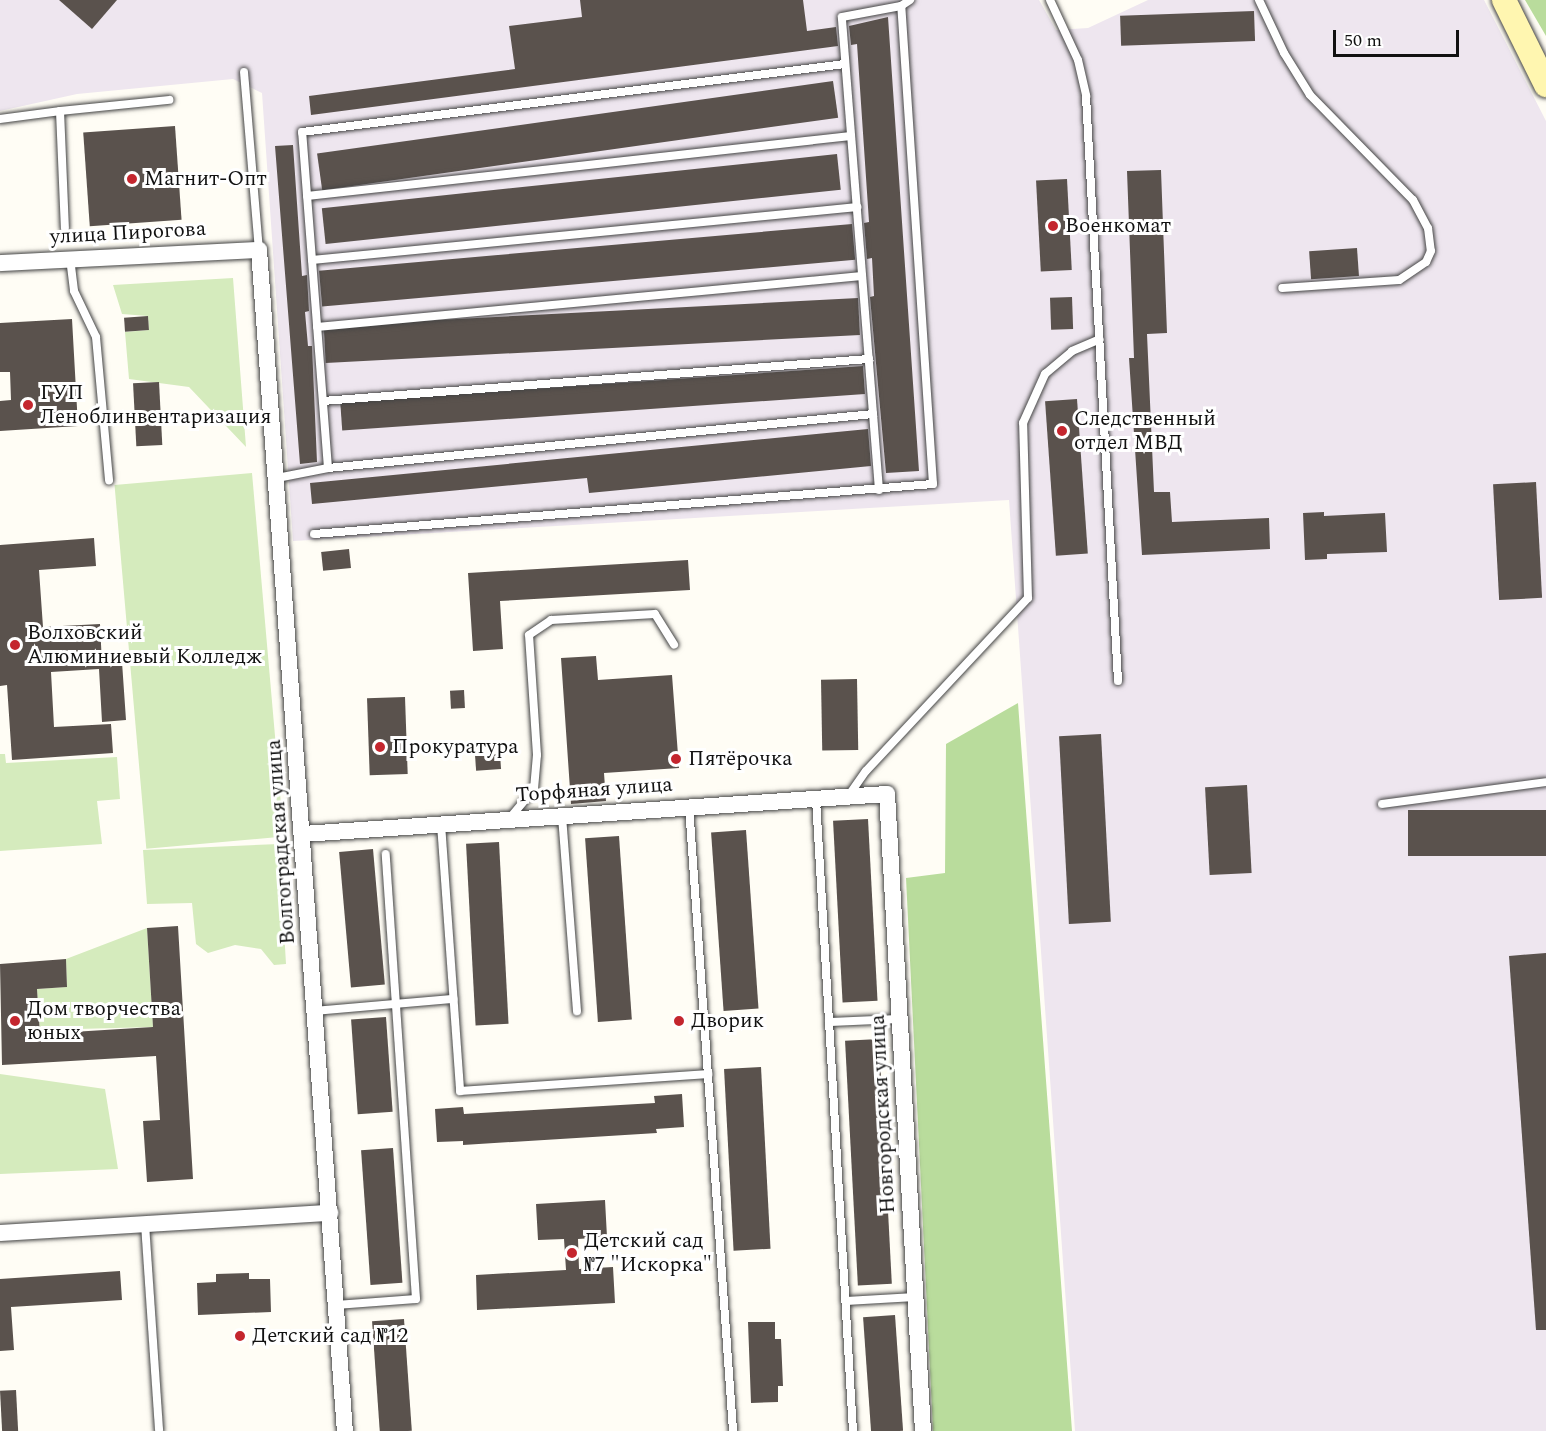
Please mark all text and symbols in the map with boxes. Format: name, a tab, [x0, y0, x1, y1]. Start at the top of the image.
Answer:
scale bar	[1336, 18, 1462, 56]
text: 50 m	[1344, 27, 1382, 54]
place label: Магнит-Опт	[144, 166, 267, 192]
marker: Магнит-Опт	[125, 172, 139, 186]
place label: Военкомат	[1065, 213, 1171, 239]
street label: улица Пирогова	[49, 216, 207, 250]
marker: Военкомат	[1046, 219, 1060, 233]
place label: ГУП Леноблинвентаризация	[40, 380, 272, 430]
marker: ГУП Леноблинвентаризация	[21, 398, 35, 412]
place label: Следственный отдел МВД	[1074, 406, 1216, 456]
marker: Следственный отдел МВД	[1055, 424, 1069, 438]
place label: Волховский Алюминиевый Колледж	[27, 620, 262, 670]
marker: Волховский Алюминиевый Колледж	[8, 638, 22, 652]
place label: Прокуратура	[392, 734, 519, 760]
street label: Волгоградская улица	[261, 739, 301, 945]
marker: Прокуратура	[373, 740, 387, 754]
place label: Пятёрочка	[688, 746, 793, 772]
marker: Пятёрочка	[669, 752, 683, 766]
street label: Торфяная улица	[515, 772, 673, 808]
place label: Дом творчества юных	[27, 996, 181, 1046]
place label: Дворик	[691, 1008, 764, 1034]
marker: Дом творчества юных	[8, 1014, 22, 1028]
marker: Дворик	[672, 1014, 686, 1028]
street label: Новгородская улица	[865, 1014, 901, 1214]
place label: Детский cад №7 "Искорка"	[584, 1228, 712, 1278]
marker: Детский cад №7 "Искорка"	[565, 1246, 579, 1260]
place label: Детский cад №12	[252, 1323, 408, 1349]
marker: Детский cад №12	[233, 1329, 247, 1343]

